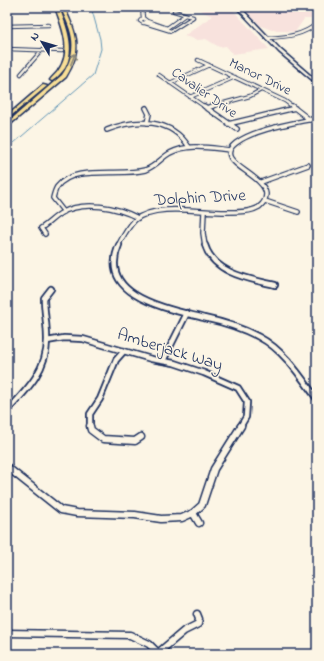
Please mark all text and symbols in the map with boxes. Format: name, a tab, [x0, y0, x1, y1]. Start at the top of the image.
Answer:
north arrow	[22, 22, 62, 62]
text: N	[26, 29, 44, 44]
one-way arrow	[70, 53, 77, 65]
street label: Manor Drive	[225, 53, 296, 102]
street label: Cavalier Drive	[167, 62, 242, 124]
street label: Dolphin Drive	[153, 183, 247, 213]
street label: Amberjack Way	[114, 322, 226, 379]

